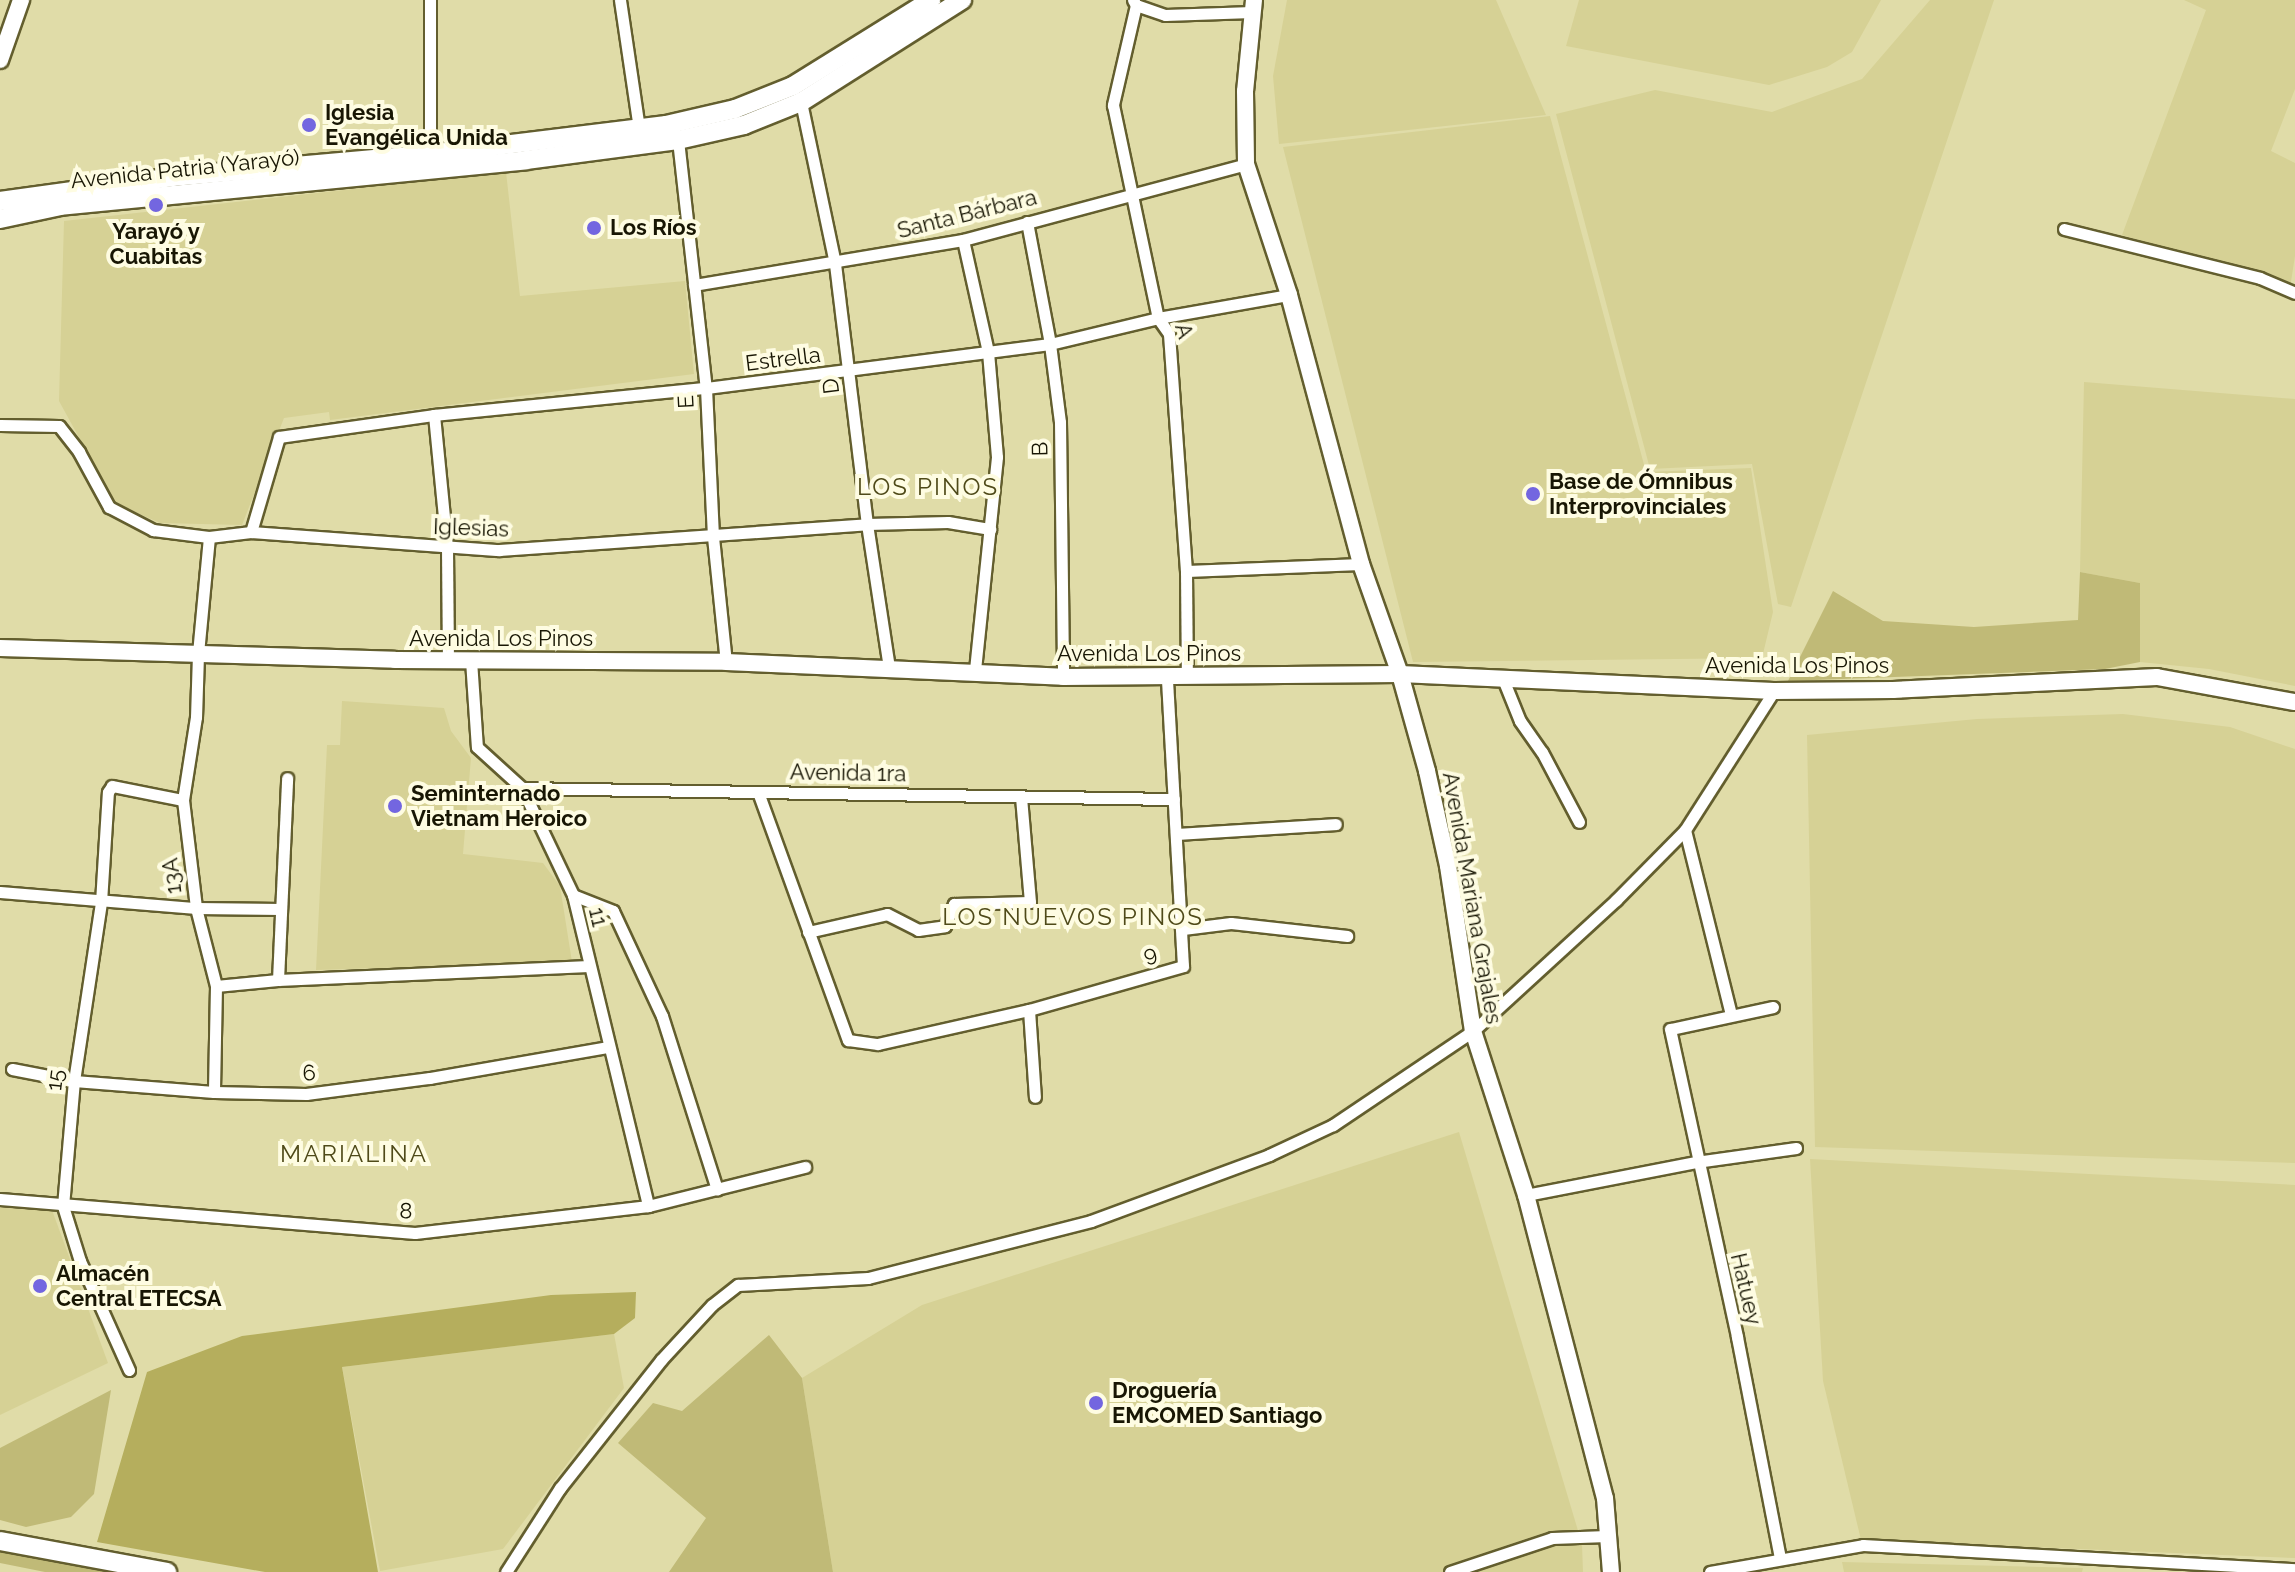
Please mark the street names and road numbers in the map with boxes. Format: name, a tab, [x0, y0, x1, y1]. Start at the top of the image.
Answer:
street label: Avenida Patria (Yarayó)	[69, 144, 301, 194]
street label: Santa Bárbara	[895, 184, 1039, 244]
street label: A	[1169, 320, 1199, 342]
street label: Estrella	[744, 341, 822, 377]
street label: D	[817, 377, 845, 395]
street label: E	[672, 395, 700, 409]
street label: B	[1027, 441, 1053, 457]
street label: Iglesias	[433, 513, 509, 543]
street label: Avenida Los Pinos	[409, 626, 593, 652]
street label: Avenida Los Pinos	[1057, 641, 1241, 667]
street label: Avenida Los Pinos	[1705, 653, 1889, 679]
street label: Avenida 1ra	[790, 759, 906, 787]
street label: Avenida Mariana Grajales	[1437, 770, 1507, 1026]
street label: 13A	[157, 857, 187, 895]
street label: 11	[583, 905, 613, 929]
street label: 9	[1140, 940, 1160, 968]
street label: 6	[301, 1059, 317, 1087]
street label: 15	[41, 1068, 69, 1092]
street label: 8	[399, 1198, 413, 1224]
street label: Hatuey	[1725, 1250, 1767, 1328]

